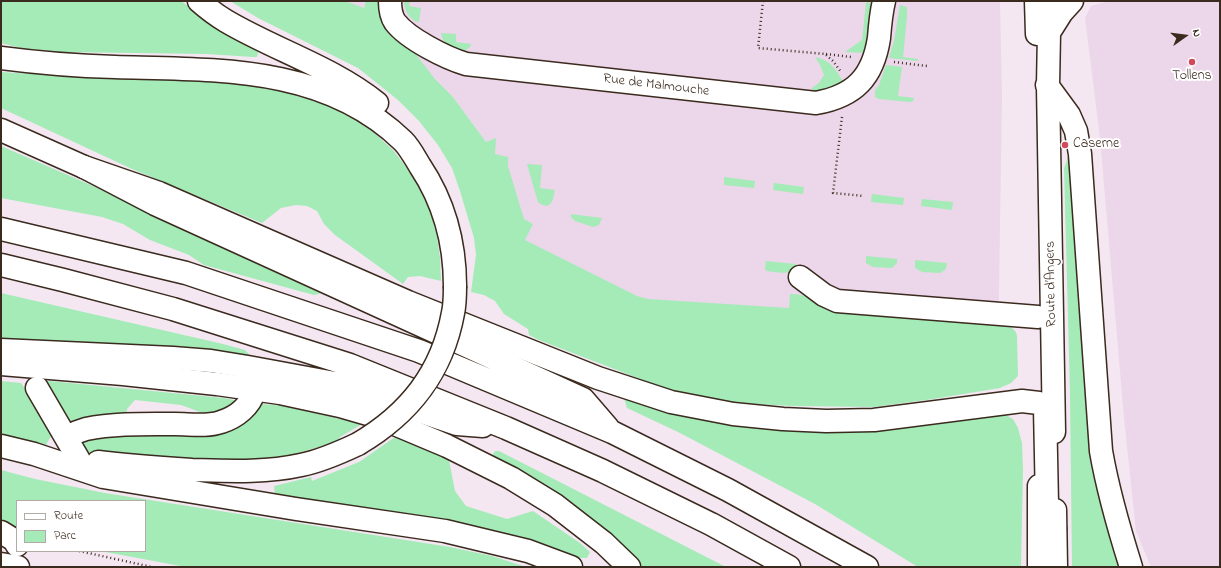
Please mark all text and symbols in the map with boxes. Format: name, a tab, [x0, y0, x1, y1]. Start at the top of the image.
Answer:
north arrow	[1165, 16, 1205, 56]
text: N	[1188, 28, 1205, 39]
marker: Tollens	[1187, 57, 1197, 67]
place label: Tollens	[1172, 69, 1212, 85]
street label: Rue de Malmouche	[602, 71, 710, 101]
place label: Caserne	[1073, 137, 1119, 153]
marker: Caserne	[1060, 140, 1070, 150]
street label: Route d’Angers	[1043, 241, 1061, 327]
legend	[16, 500, 146, 552]
text: Route	[54, 507, 83, 525]
text: Parc	[54, 527, 76, 545]

